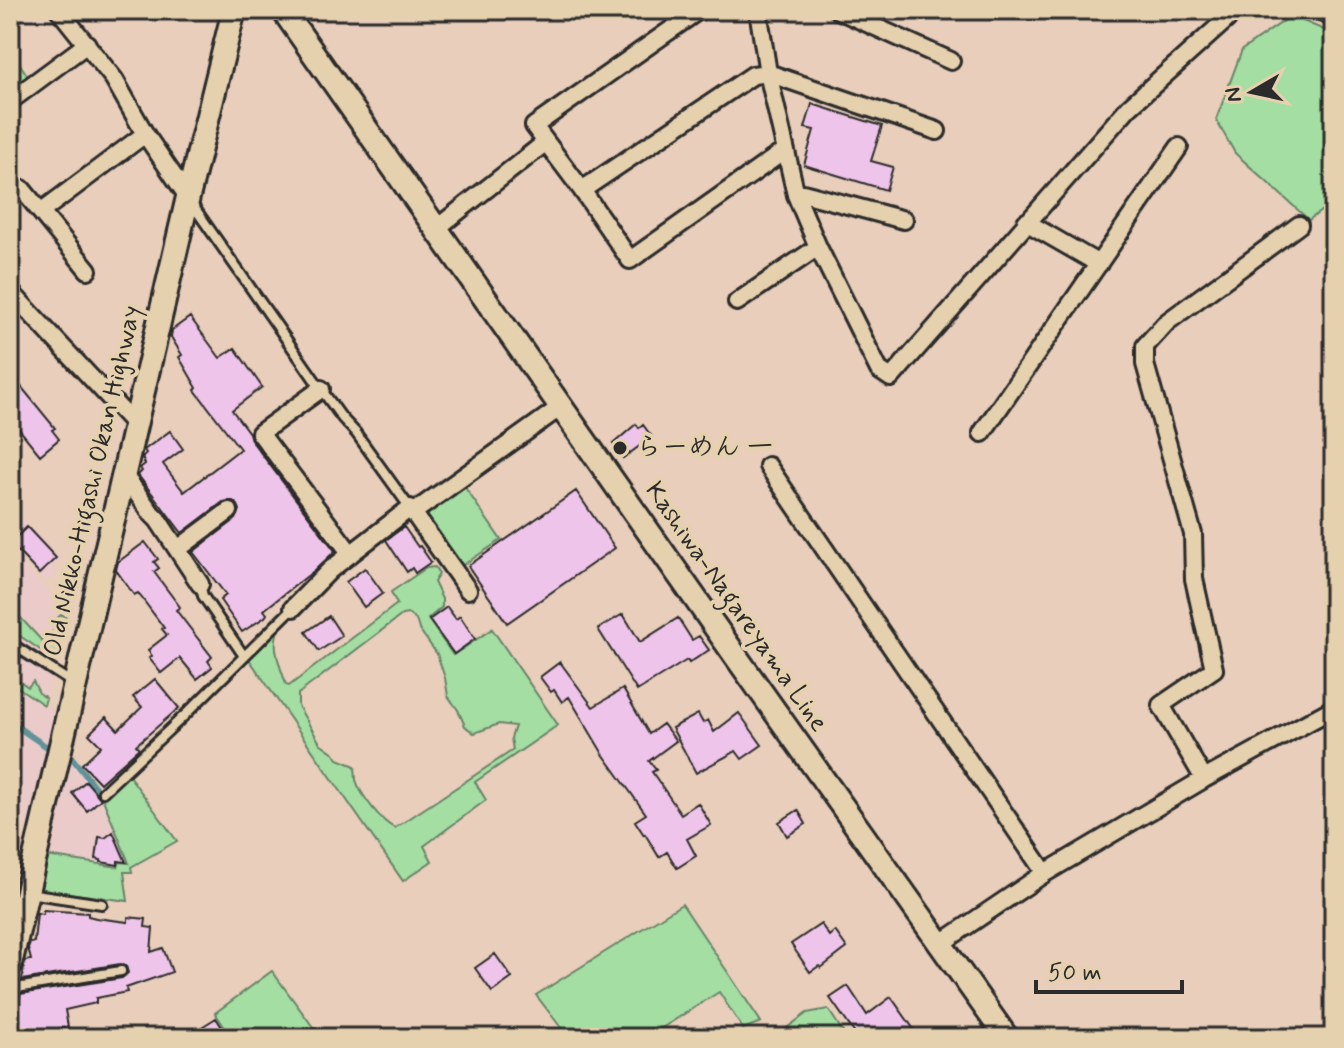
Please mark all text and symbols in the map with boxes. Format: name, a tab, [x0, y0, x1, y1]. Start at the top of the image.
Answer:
north arrow	[1212, 52, 1292, 132]
text: N	[1219, 85, 1249, 104]
street label: Old Nikko-Higashi Okan Highway	[36, 302, 153, 660]
place label: らーめん 一	[636, 431, 773, 465]
marker: らーめん 一	[611, 439, 629, 457]
street label: Kashiwa-Nagareyama Line	[634, 475, 835, 741]
scale bar	[1036, 944, 1182, 994]
text: 50 m	[1048, 958, 1102, 989]

